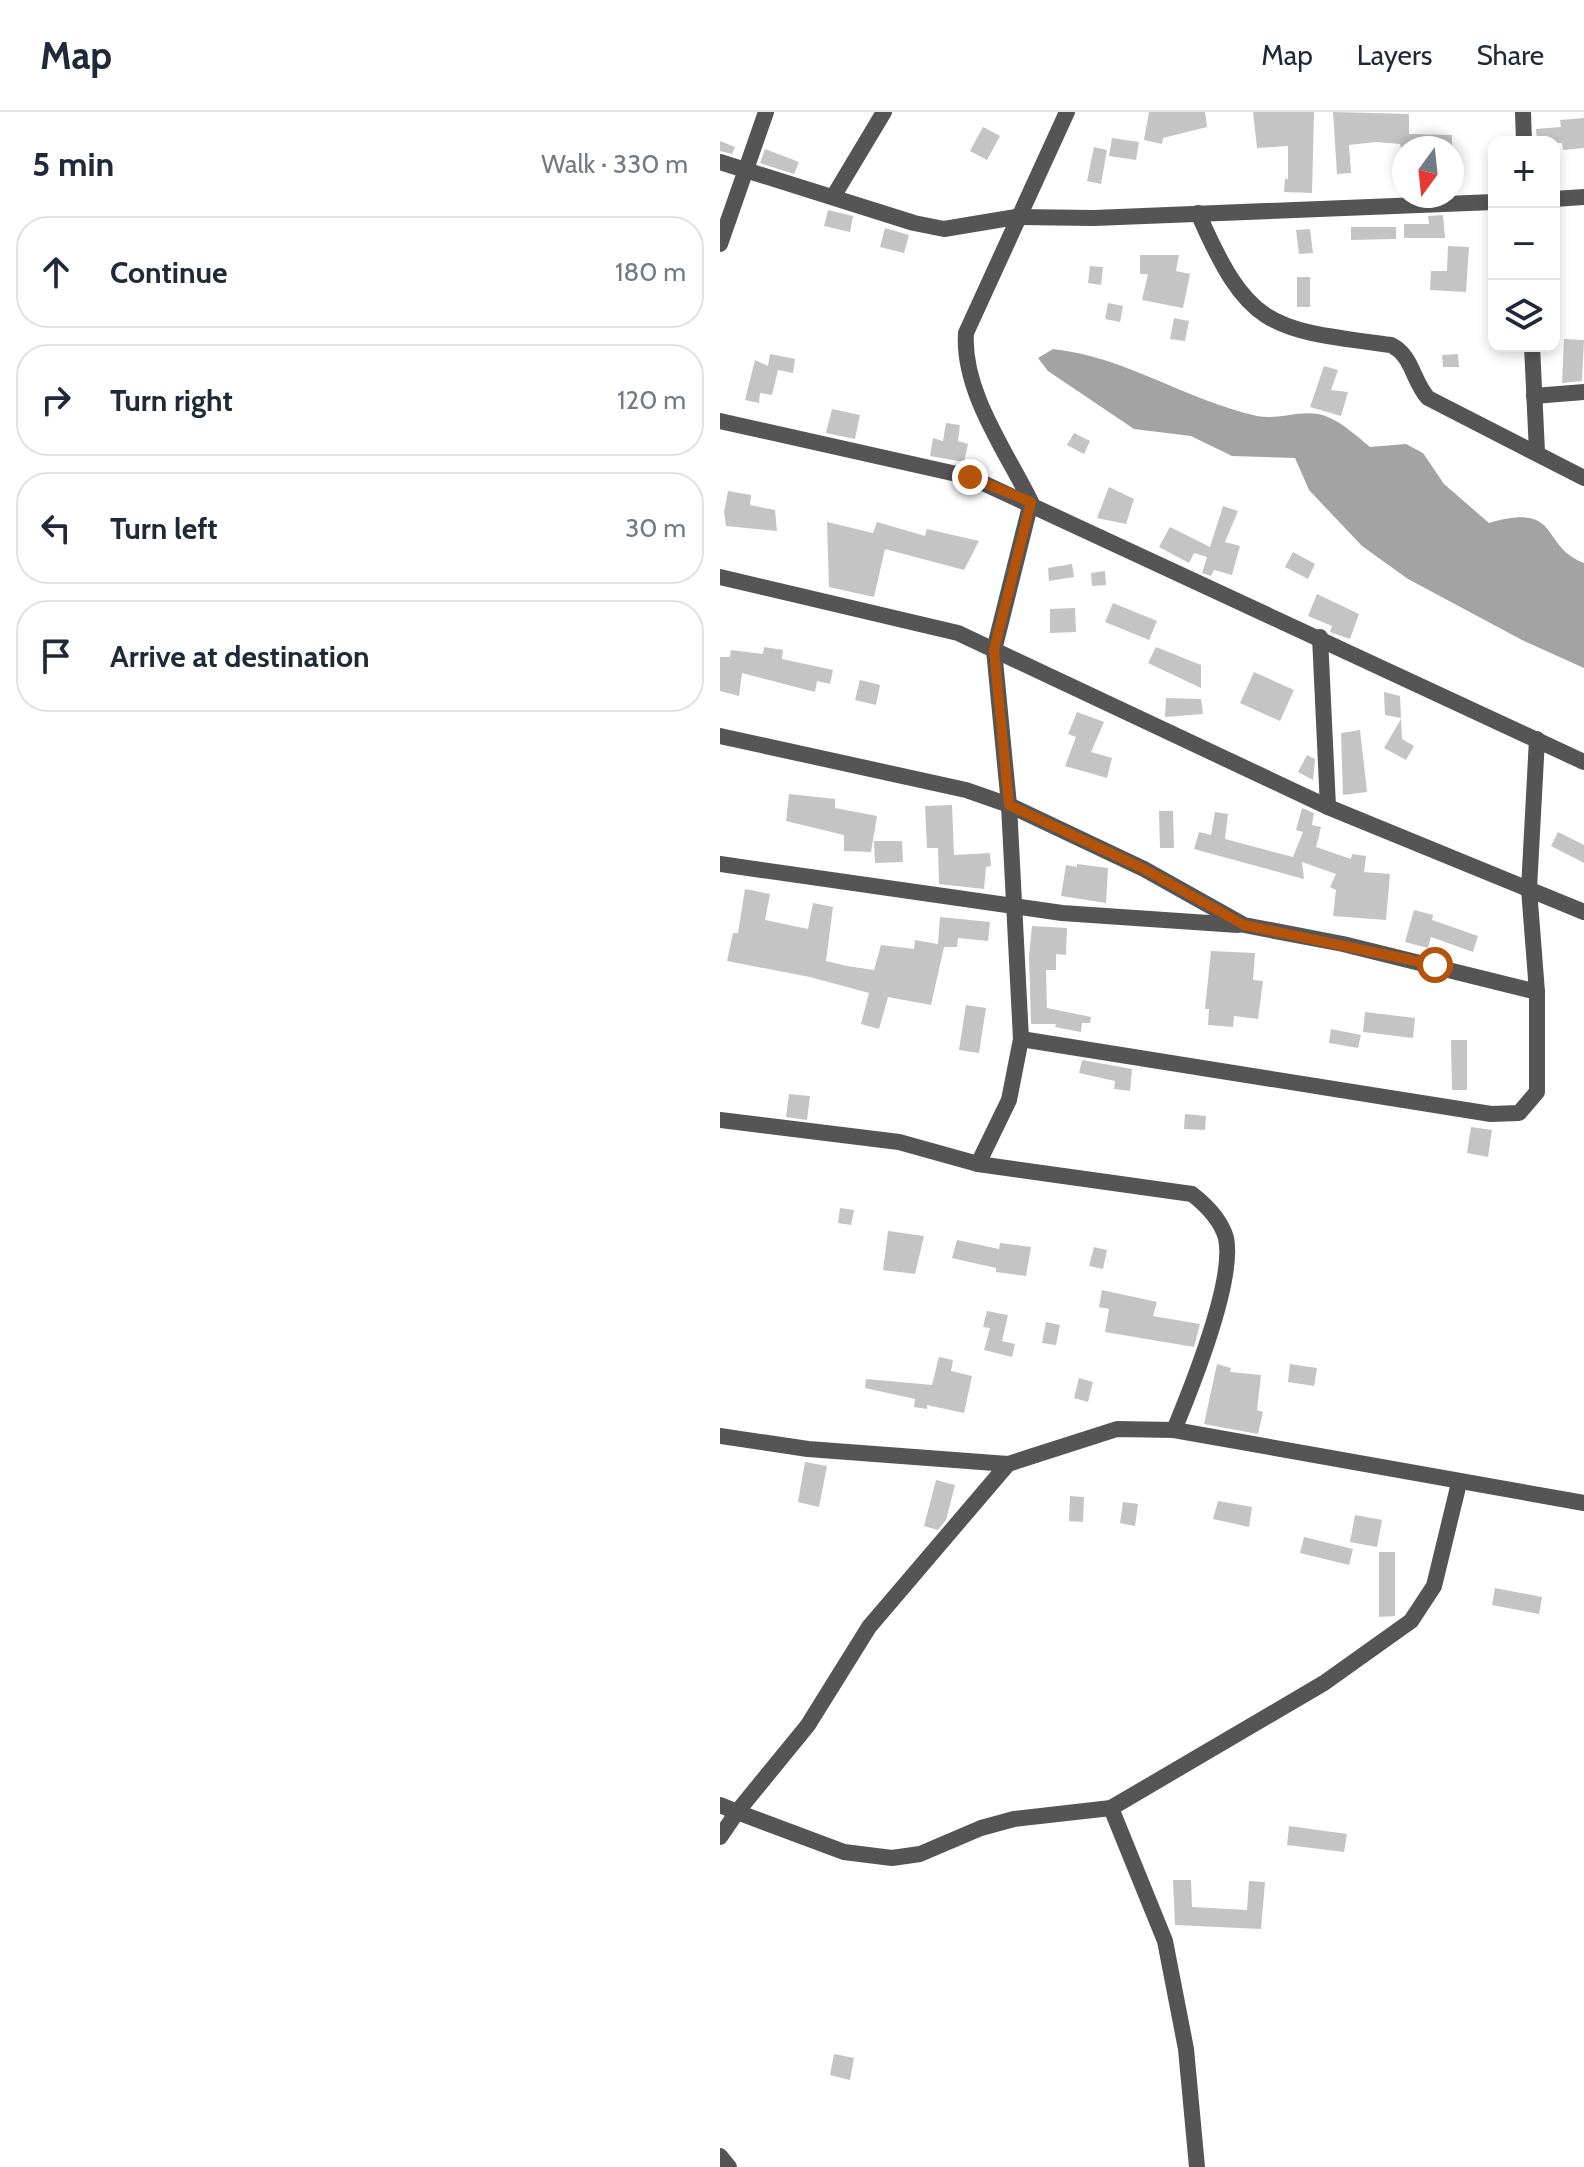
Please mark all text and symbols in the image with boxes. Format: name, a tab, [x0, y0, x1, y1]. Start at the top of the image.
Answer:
text: Map	[40, 32, 112, 79]
text: Map	[1261, 38, 1313, 72]
text: Layers	[1357, 38, 1432, 72]
text: Share	[1476, 38, 1544, 72]
north arrow	[1392, 136, 1464, 208]
map controls	[1488, 136, 1560, 352]
button: +	[1488, 136, 1560, 208]
text: 5 min	[32, 143, 114, 185]
text: Walk · 330 m	[541, 148, 688, 180]
button: −	[1488, 208, 1560, 280]
icon: ahead	[34, 250, 78, 294]
text: Continue	[110, 254, 227, 291]
text: 180 m	[615, 256, 686, 288]
button: layers	[1488, 280, 1560, 352]
icon: right	[34, 378, 78, 422]
text: Turn right	[110, 382, 233, 419]
text: 120 m	[617, 384, 686, 416]
route end	[952, 459, 988, 495]
icon: left	[34, 506, 78, 550]
text: Turn left	[110, 510, 218, 547]
text: 30 m	[625, 512, 686, 544]
icon: arrive	[34, 634, 78, 678]
text: Arrive at destination	[110, 638, 370, 675]
route start	[1417, 947, 1453, 983]

